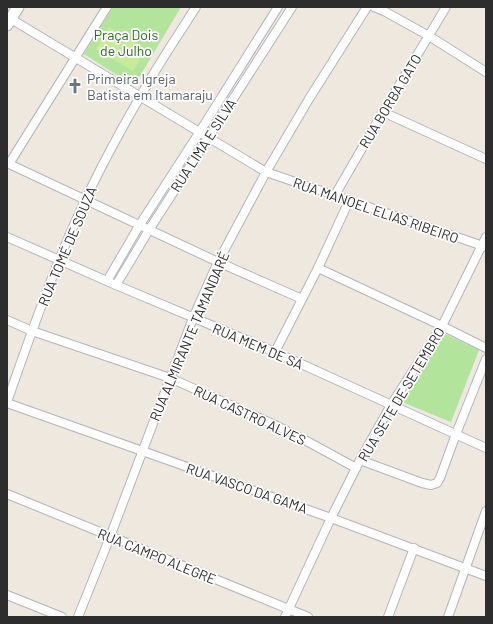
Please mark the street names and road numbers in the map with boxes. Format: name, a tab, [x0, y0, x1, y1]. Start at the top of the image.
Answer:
street label: RUA BORBA GATO	[355, 51, 425, 151]
street label: RUA LIMA E SILVA	[167, 95, 240, 195]
street label: RUA MANOEL ELIAS RIBEIRO	[291, 174, 461, 246]
street label: RUA TOMÉ DE SOUZA	[34, 183, 100, 308]
street label: RUA ALMIRANTE TAMANDARÉ	[146, 249, 232, 423]
street label: RUA MEM DE SÁ	[210, 319, 306, 373]
street label: RUA SETE DE SETEMBRO	[354, 324, 448, 464]
street label: RUA CASTRO ALVES	[191, 382, 309, 448]
street label: RUA VASCO DA GAMA	[184, 459, 310, 517]
street label: RUA CAMPO ALEGRE	[95, 524, 219, 588]

